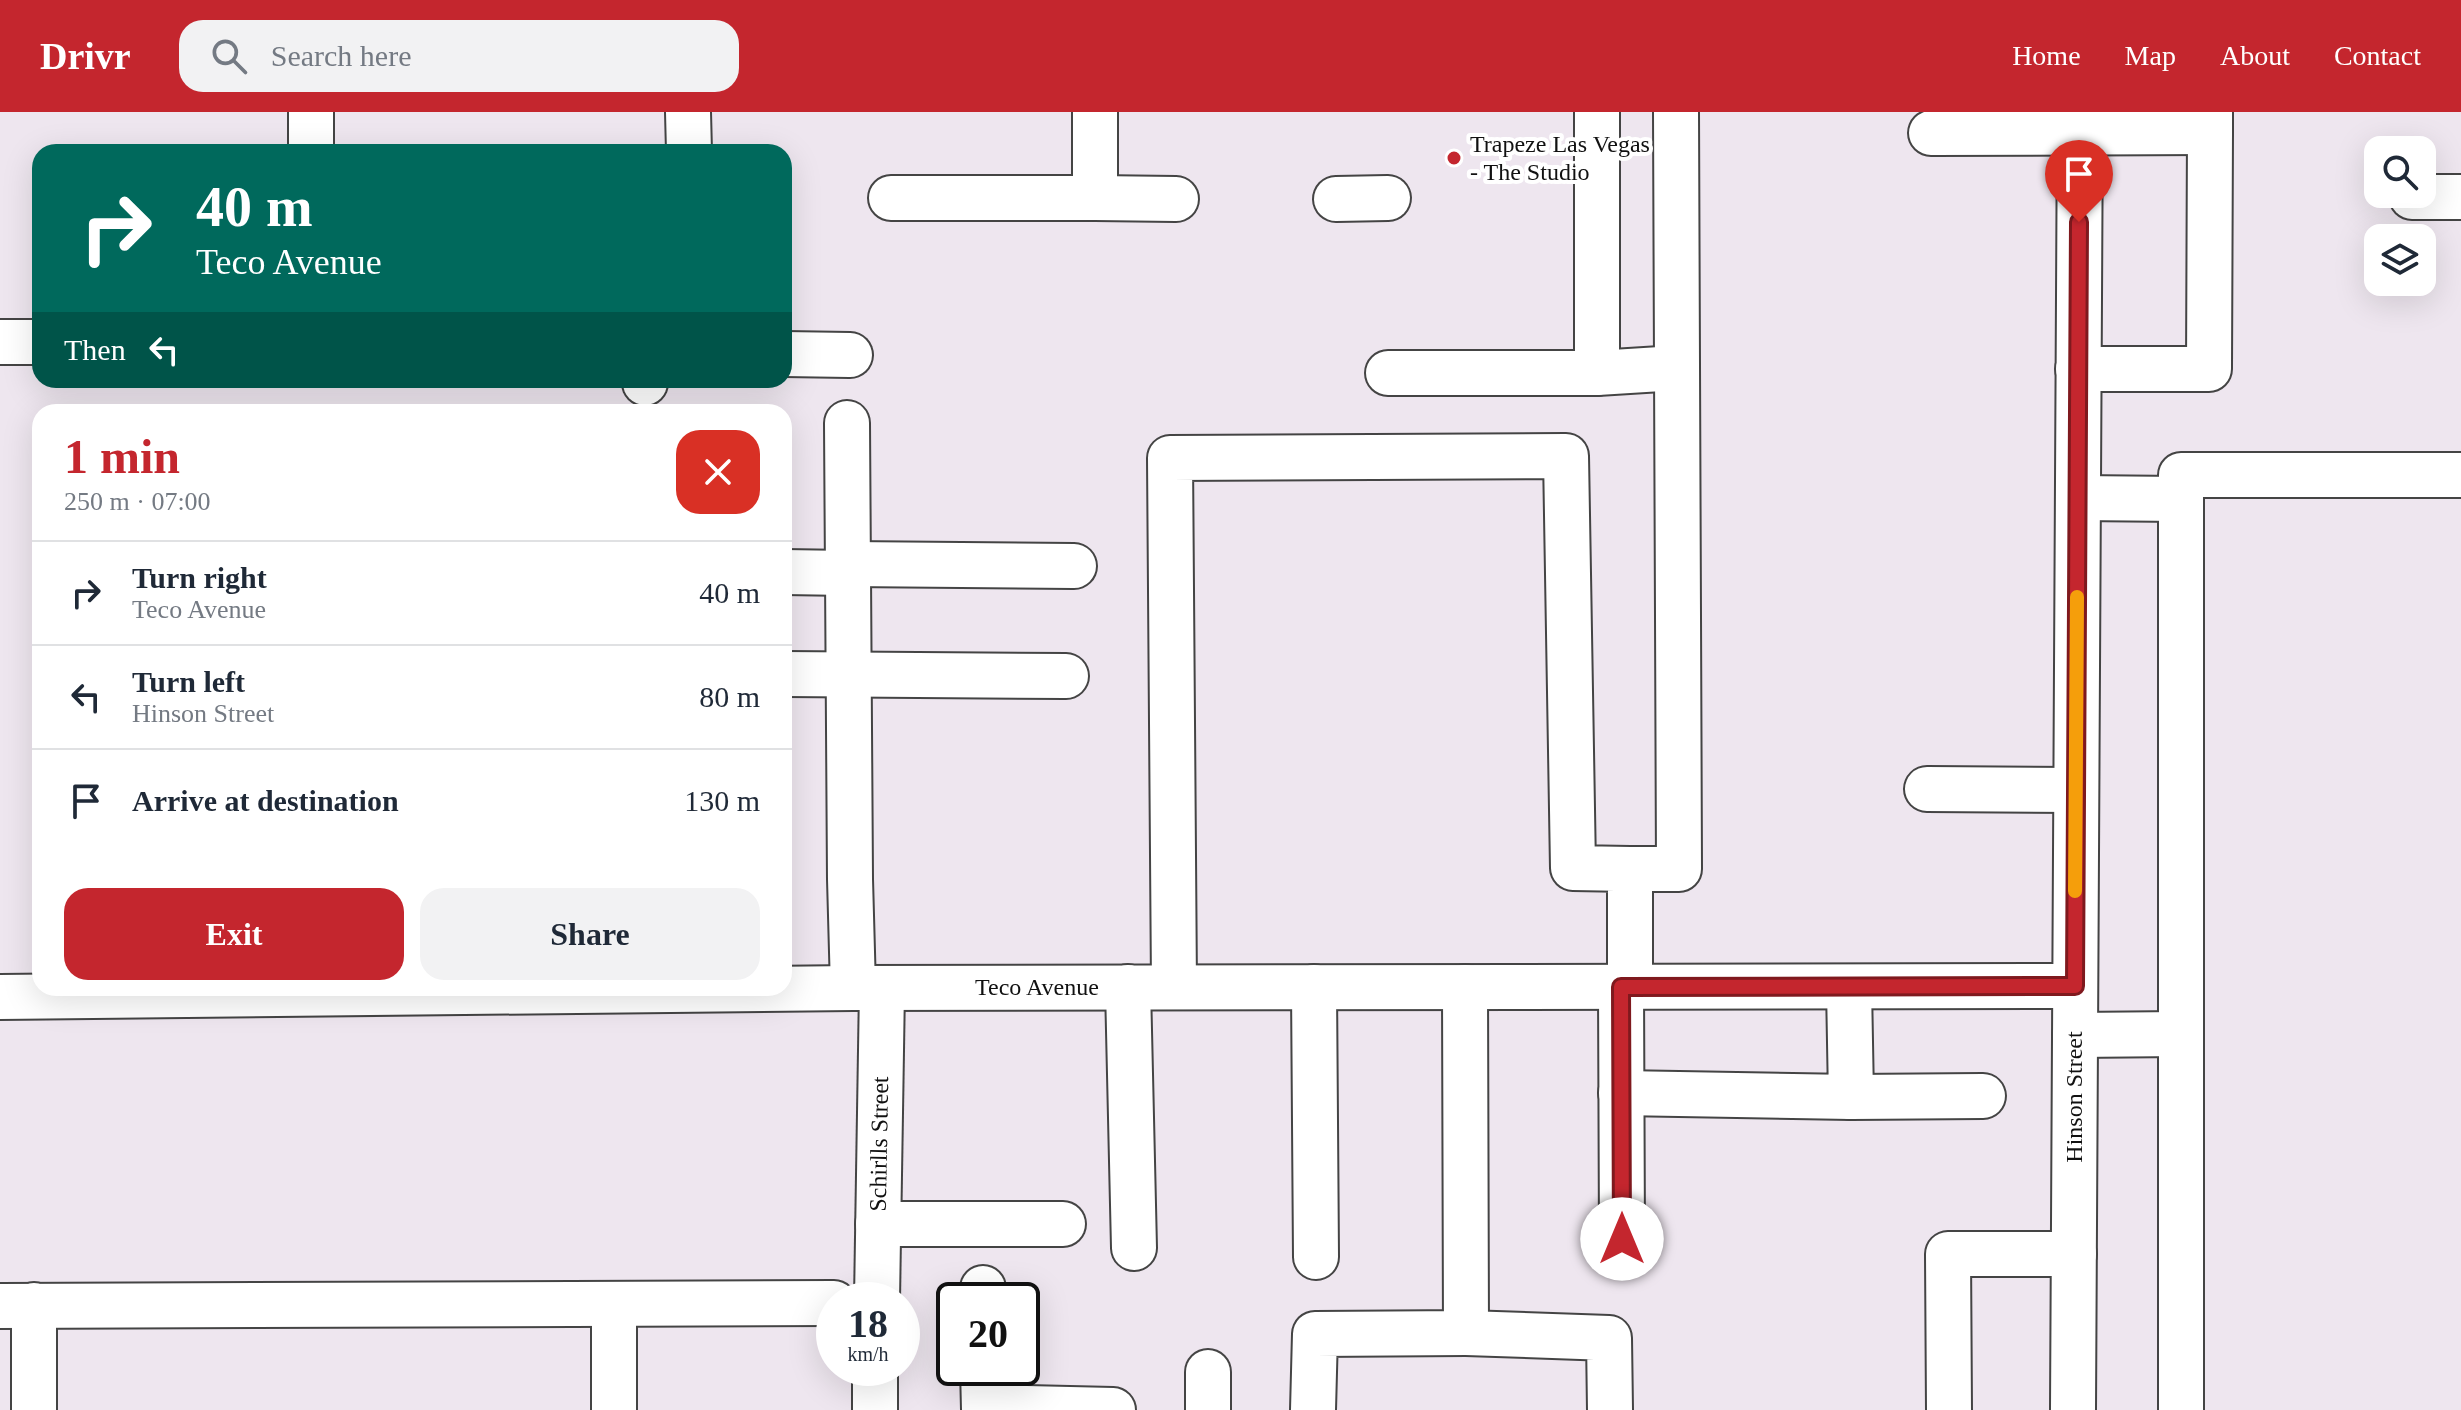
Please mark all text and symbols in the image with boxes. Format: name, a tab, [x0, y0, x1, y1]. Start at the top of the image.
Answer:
search box	[179, 20, 739, 92]
icon: search	[207, 34, 251, 78]
text: Drivr	[40, 35, 131, 77]
text: Search here	[271, 39, 411, 72]
text: Home	[2012, 40, 2081, 71]
text: Map	[2125, 40, 2176, 71]
text: About	[2220, 40, 2290, 71]
text: Contact	[2334, 40, 2421, 71]
place label: Trapeze Las Vegas - The Studio	[1470, 131, 1650, 185]
map controls	[2364, 136, 2436, 296]
button: search	[2364, 136, 2436, 208]
pin	[2045, 140, 2113, 222]
marker: Trapeze Las Vegas - The Studio	[1445, 149, 1463, 167]
icon: arrive	[2057, 152, 2101, 196]
icon: right	[64, 176, 168, 280]
text: 40 m	[196, 176, 313, 238]
button: layers	[2364, 224, 2436, 296]
text: Teco Avenue	[196, 242, 382, 282]
icon: left	[142, 328, 186, 372]
text: Then	[64, 333, 126, 366]
text: 1 min	[64, 430, 180, 483]
button: close	[676, 430, 760, 514]
text: 250 m · 07:00	[64, 487, 211, 516]
text: Turn right	[132, 561, 267, 594]
icon: right	[64, 571, 108, 615]
text: 40 m	[699, 576, 760, 609]
text: Teco Avenue	[132, 595, 266, 624]
text: Turn left	[132, 665, 245, 698]
icon: left	[64, 675, 108, 719]
text: 80 m	[699, 680, 760, 713]
text: Hinson Street	[132, 699, 274, 728]
icon: arrive	[64, 779, 108, 823]
text: Arrive at destination	[132, 784, 399, 817]
text: 130 m	[684, 784, 760, 817]
button: Exit	[64, 888, 404, 980]
button: Share	[420, 888, 760, 980]
street label: Teco Avenue	[975, 974, 1099, 1000]
street label: Hinson Street	[2061, 1031, 2087, 1163]
street label: Schirlls Street	[865, 1076, 893, 1212]
position arrow	[1580, 1197, 1664, 1281]
speed limit sign: 20	[936, 1282, 1040, 1386]
text: 18	[848, 1301, 888, 1346]
text: km/h	[847, 1343, 889, 1365]

